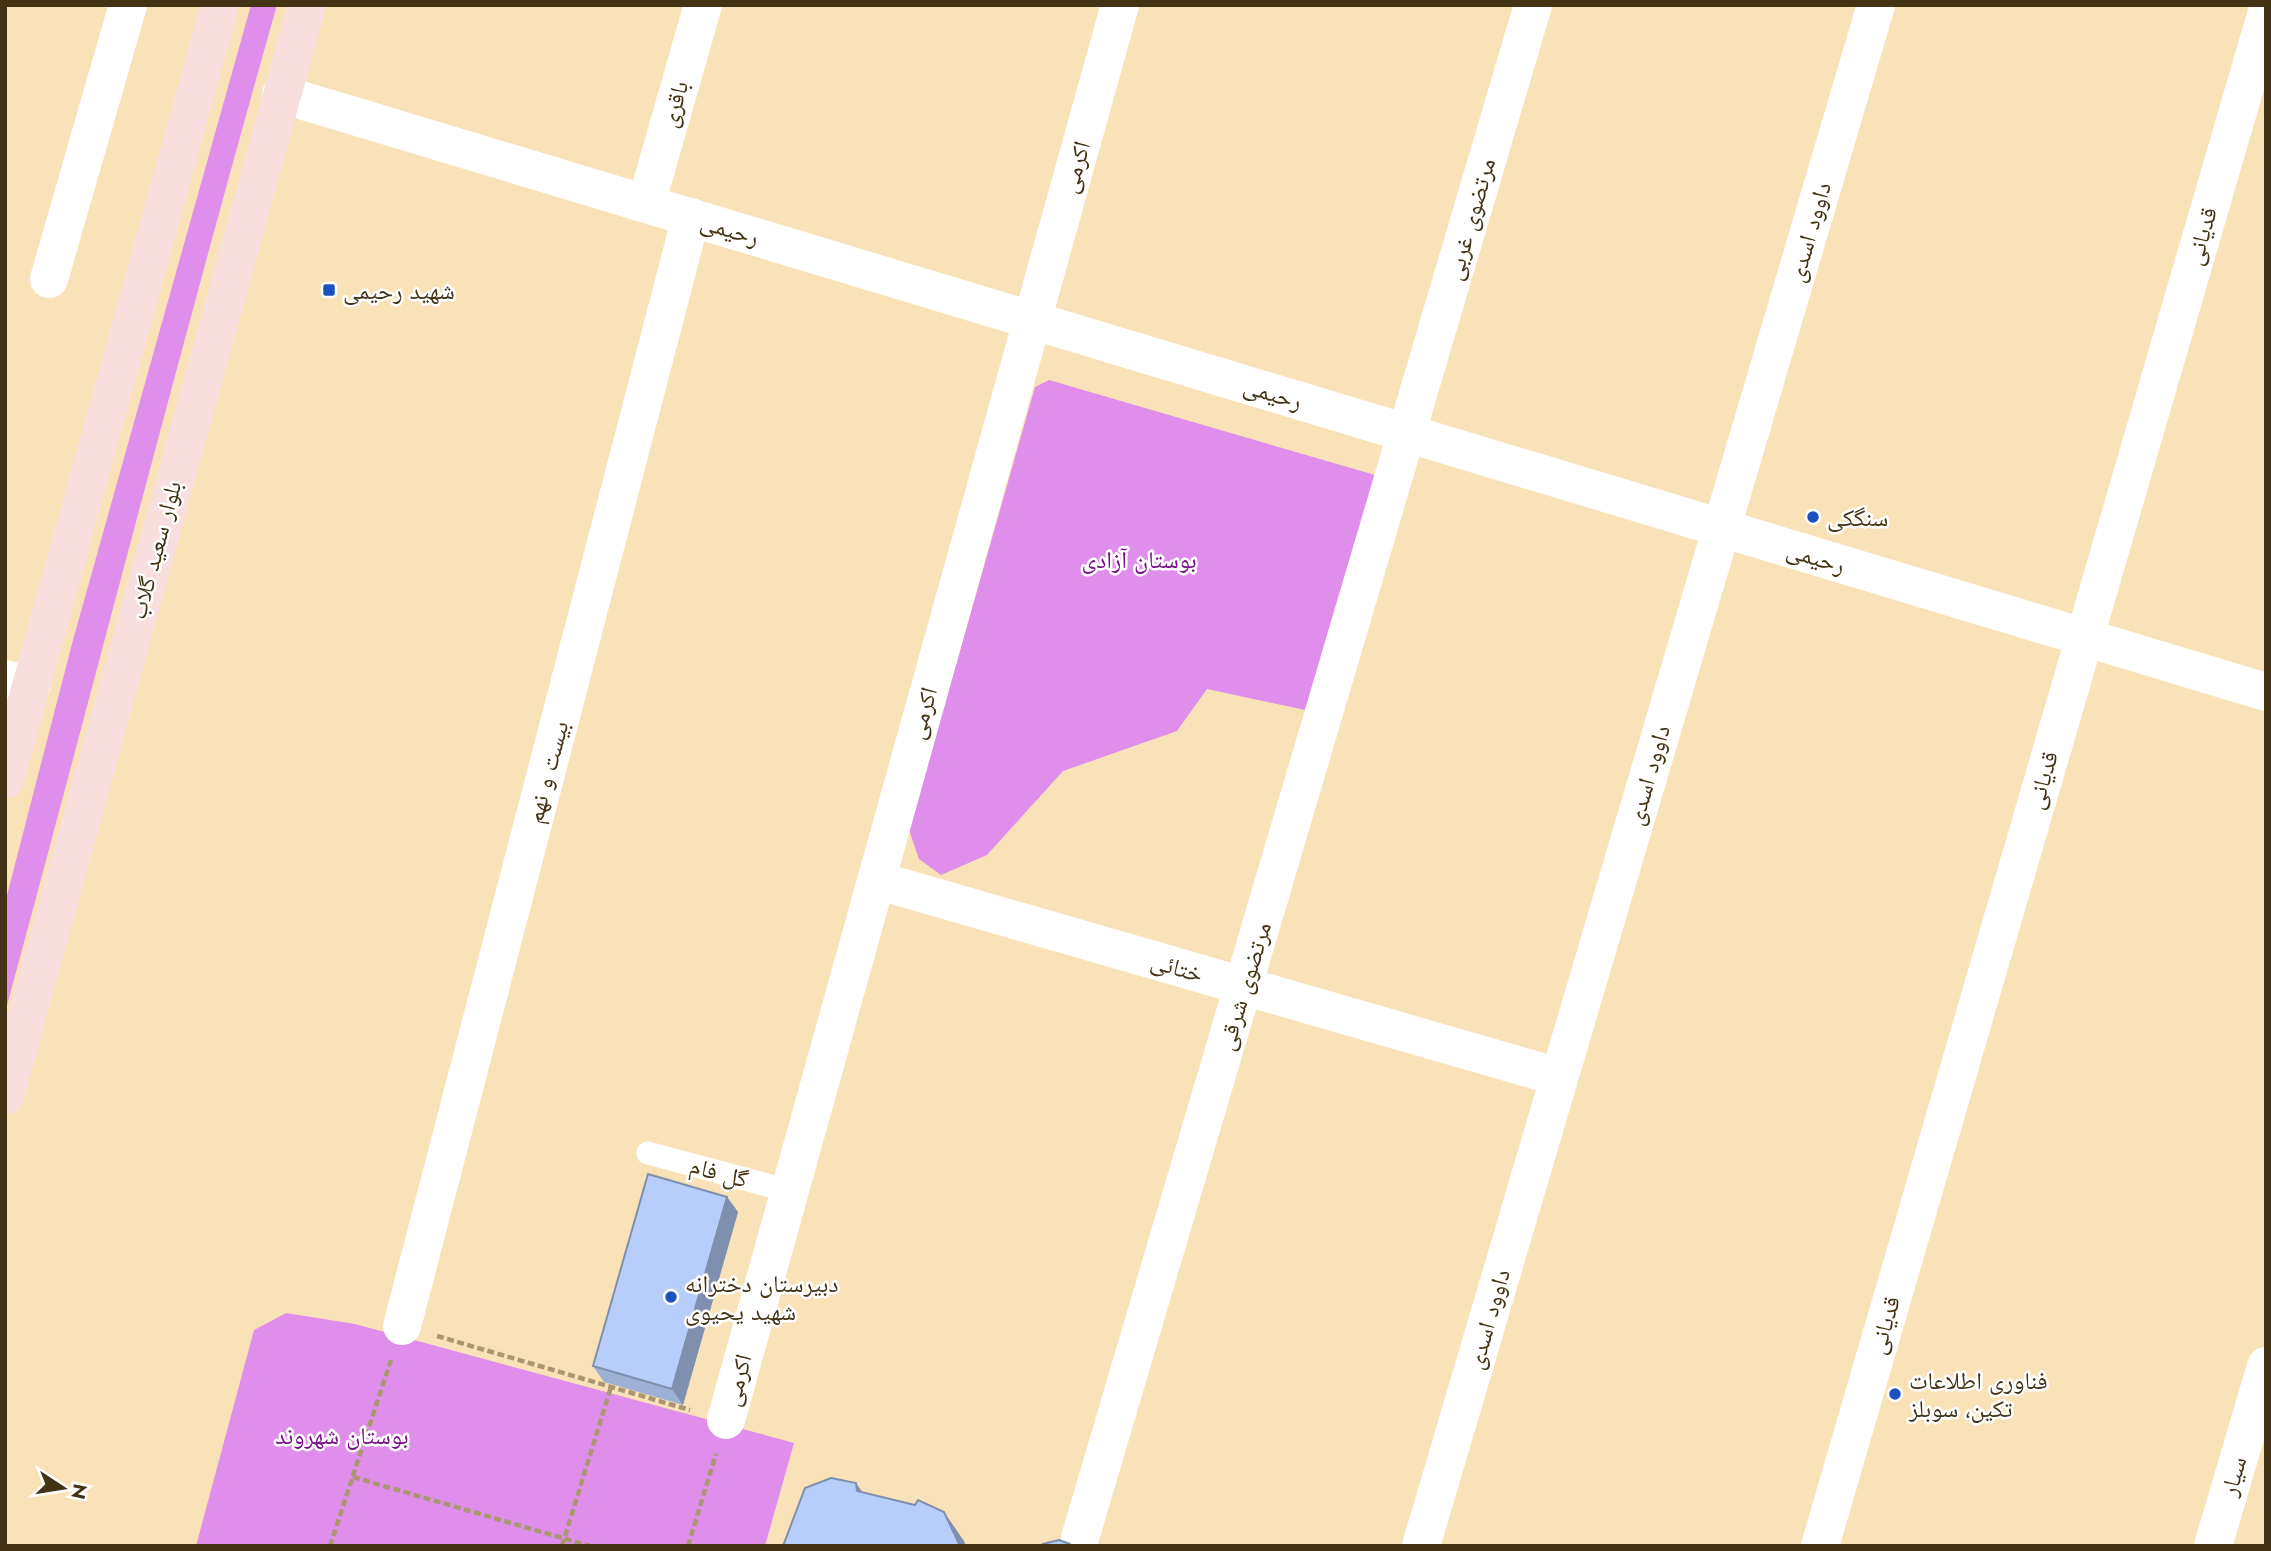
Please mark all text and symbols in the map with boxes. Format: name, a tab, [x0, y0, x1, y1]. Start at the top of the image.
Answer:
street label: باقری	[651, 76, 697, 132]
street label: اکرمی	[1051, 137, 1099, 197]
street label: مرتضوی غربی	[1436, 154, 1504, 284]
street label: داوود اسدی	[1778, 178, 1840, 286]
street label: قدیانی	[2176, 203, 2226, 269]
street label: رحیمی	[696, 204, 764, 254]
place label: شهید رحیمی	[343, 273, 455, 308]
marker: شهید رحیمی	[321, 282, 337, 298]
street label: رحیمی	[1239, 368, 1307, 418]
street label: بلوار سعید گلاب	[120, 477, 190, 623]
place label: سنگکی	[1827, 500, 1888, 535]
marker: سنگکی	[1805, 509, 1821, 525]
street label: رحیمی	[1782, 532, 1850, 582]
park label: بوستان آزادی	[1081, 542, 1197, 577]
street label: اکرمی	[898, 683, 946, 743]
street label: بیست و نهم	[517, 717, 577, 827]
street label: داوود اسدی	[1617, 721, 1679, 829]
street label: قدیانی	[2017, 747, 2067, 813]
street label: مرتضوی شرقی	[1208, 917, 1280, 1055]
street label: ختائی	[1147, 943, 1207, 991]
street label: گل فام	[686, 1147, 752, 1197]
street label: داوود اسدی	[1457, 1265, 1519, 1373]
place label: دبیرستان دخترانه شهید یحیوی	[685, 1266, 838, 1329]
marker: دبیرستان دخترانه شهید یحیوی	[663, 1289, 679, 1305]
street label: قدیانی	[1859, 1292, 1909, 1358]
street label: اکرمی	[713, 1350, 761, 1410]
place label: فناوری اطلاعات تکین، سوبلز	[1908, 1363, 2048, 1426]
marker: فناوری اطلاعات تکین، سوبلز	[1887, 1386, 1903, 1402]
park label: بوستان شهروند	[275, 1418, 409, 1453]
street label: سیار	[2210, 1452, 2255, 1501]
north arrow	[28, 1453, 98, 1523]
text: N	[64, 1481, 94, 1502]

